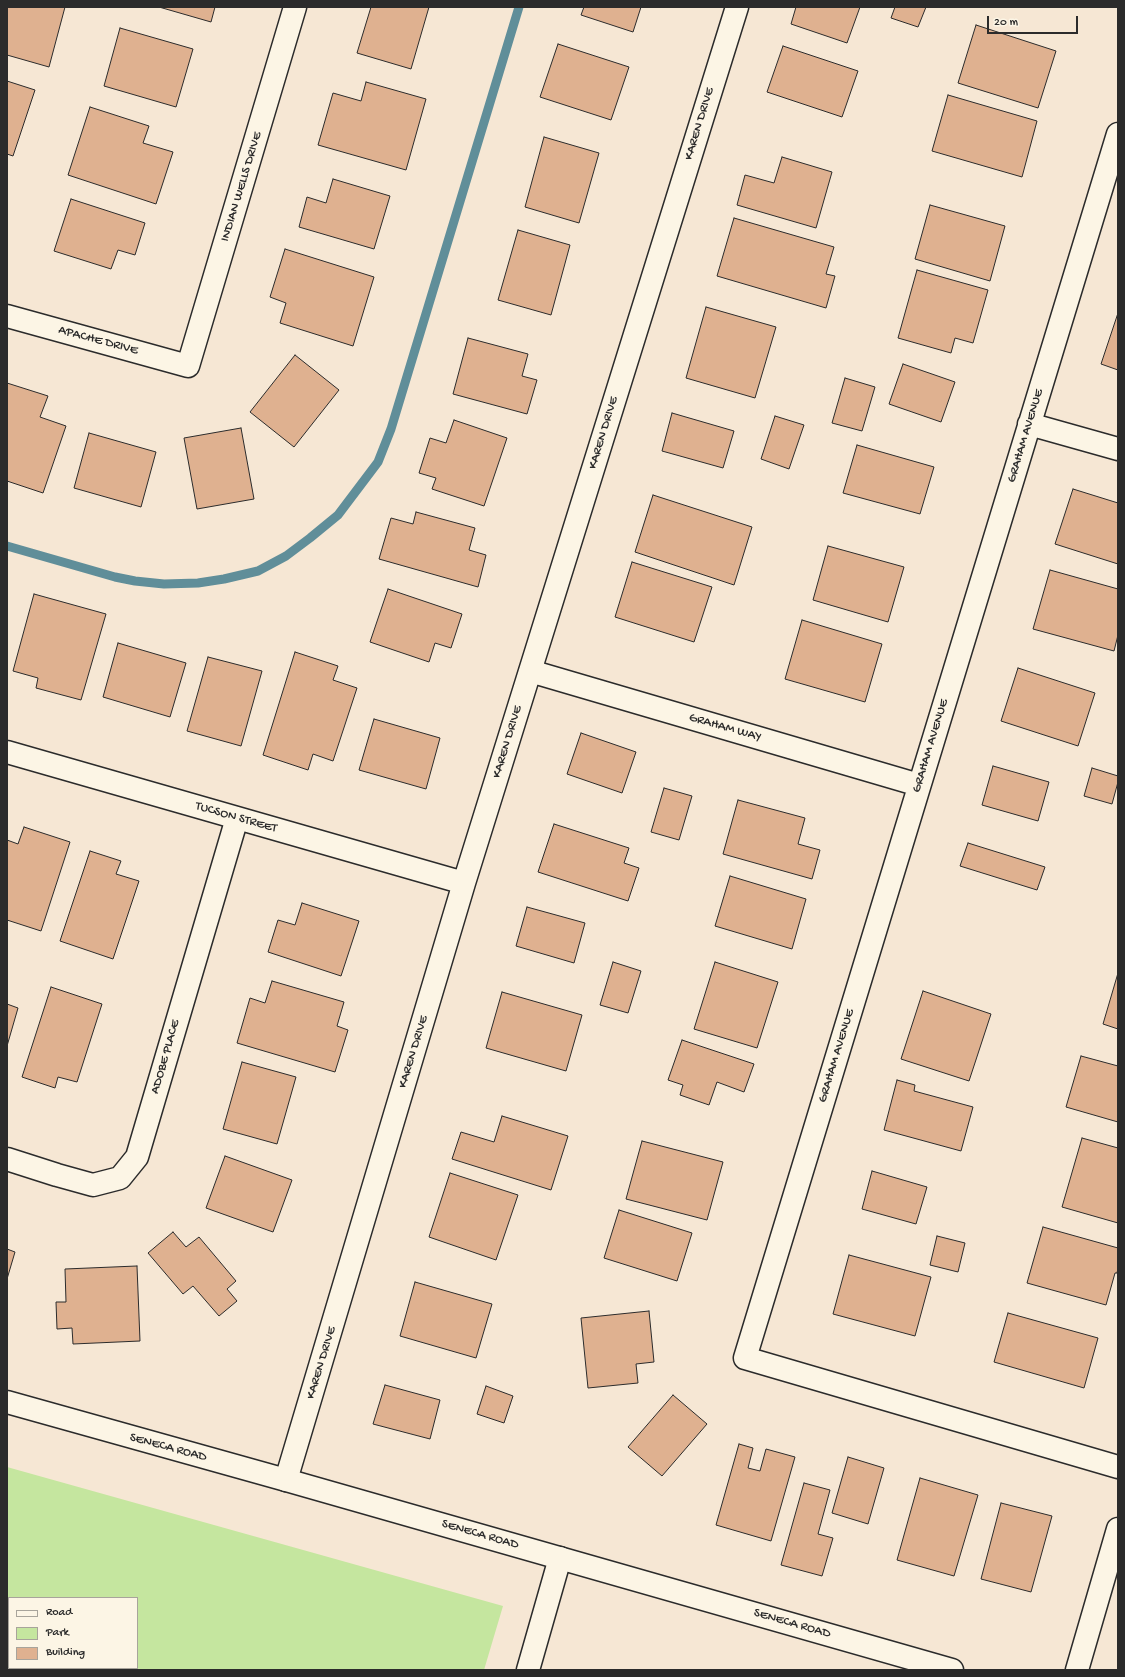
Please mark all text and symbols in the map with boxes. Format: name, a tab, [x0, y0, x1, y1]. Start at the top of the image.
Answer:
scale bar	[989, 8, 1080, 34]
text: 20 m	[994, 16, 1018, 30]
street label: KAREN DRIVE	[682, 86, 718, 162]
street label: INDIAN WELLS DRIVE	[218, 130, 266, 244]
street label: APACHE DRIVE	[56, 323, 140, 359]
street label: GRAHAM AVENUE	[1004, 387, 1048, 485]
street label: KAREN DRIVE	[586, 395, 622, 471]
street label: GRAHAM AVENUE	[909, 697, 953, 795]
street label: KAREN DRIVE	[490, 704, 526, 780]
street label: GRAHAM WAY	[687, 710, 763, 746]
street label: TUCSON STREET	[193, 799, 279, 837]
street label: GRAHAM AVENUE	[815, 1007, 859, 1105]
street label: KAREN DRIVE	[396, 1014, 432, 1090]
street label: ADOBE PLACE	[148, 1018, 184, 1096]
street label: KAREN DRIVE	[304, 1325, 340, 1401]
street label: SENECA ROAD	[128, 1430, 208, 1466]
street label: SENECA ROAD	[440, 1517, 520, 1553]
legend	[8, 1597, 138, 1669]
text: Road	[46, 1606, 72, 1620]
street label: SENECA ROAD	[752, 1606, 832, 1642]
text: Park	[46, 1626, 69, 1640]
text: Building	[46, 1646, 85, 1660]

